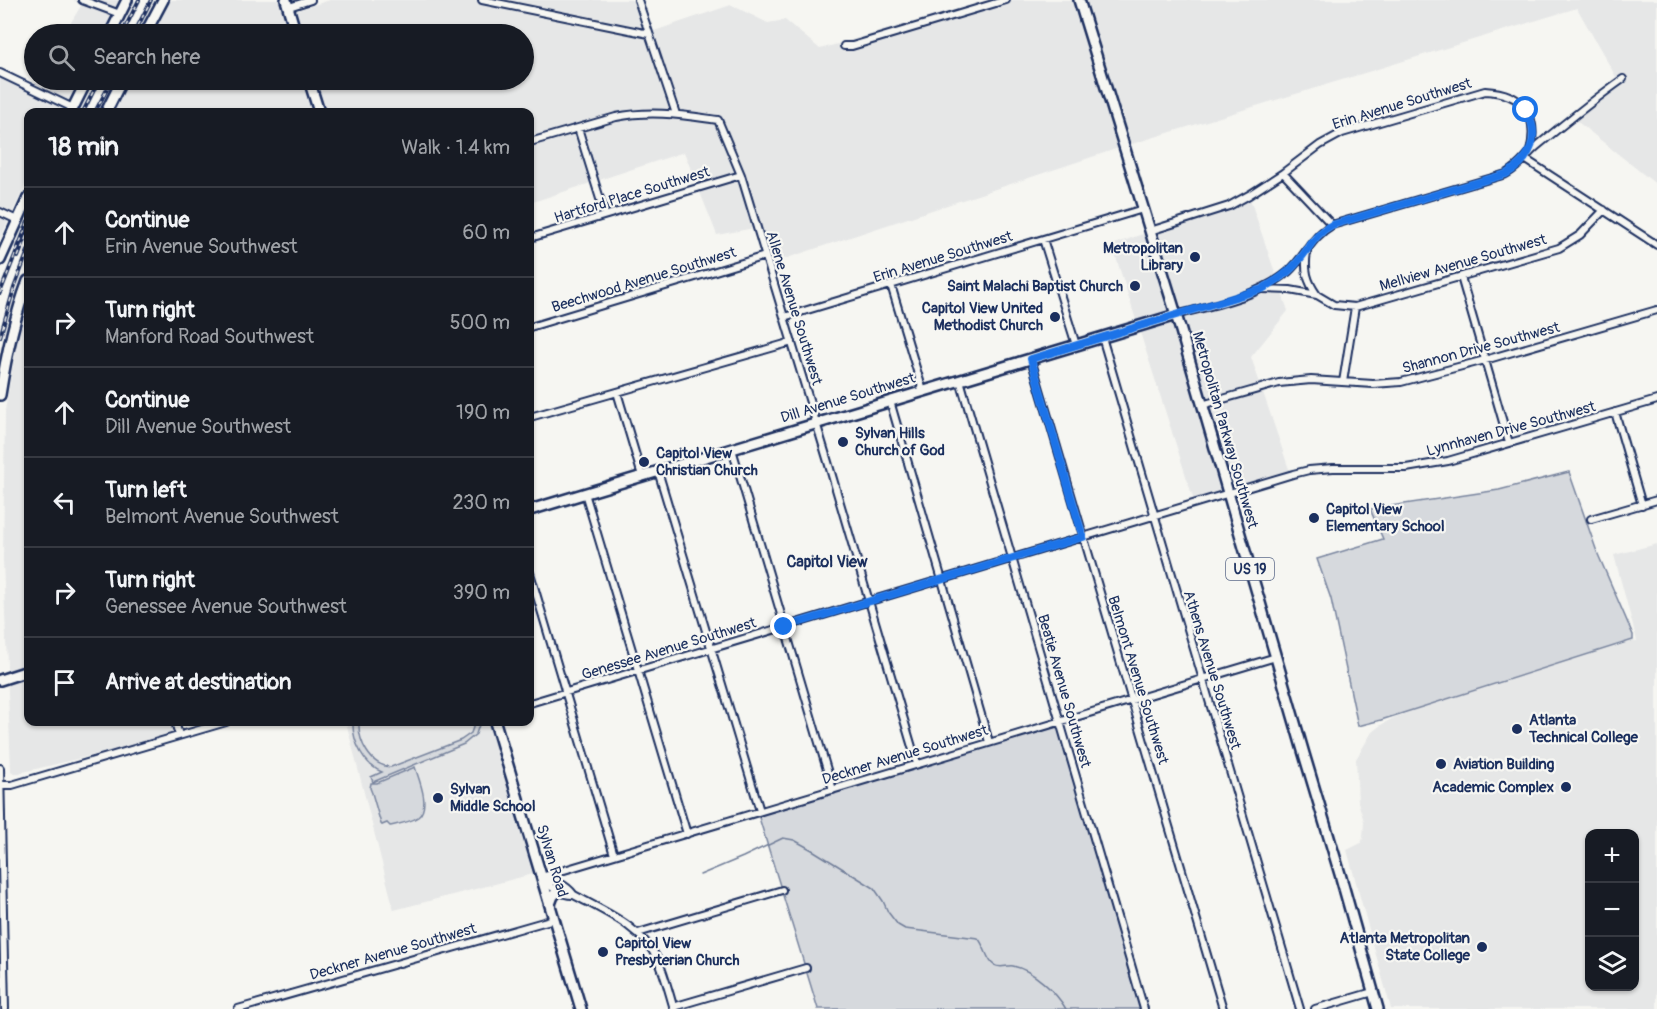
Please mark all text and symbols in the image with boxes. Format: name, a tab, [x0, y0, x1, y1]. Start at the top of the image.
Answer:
search box	[24, 24, 534, 90]
icon: search	[45, 41, 78, 74]
text: Search here	[93, 43, 200, 71]
street label: Erin Avenue Southwest	[1330, 74, 1475, 134]
route start	[1512, 96, 1538, 122]
text: 18 min	[48, 131, 119, 163]
text: Walk · 1.4 km	[401, 135, 510, 160]
street label: Hartford Place Southwest	[552, 162, 713, 228]
text: Continue	[105, 206, 189, 234]
icon: ahead	[48, 216, 81, 249]
text: 60 m	[463, 220, 510, 245]
street label: Erin Avenue Southwest	[871, 227, 1016, 287]
street label: Allene Avenue Southwest	[762, 229, 827, 388]
street label: Mellview Avenue Southwest	[1377, 230, 1549, 296]
text: Erin Avenue Southwest	[105, 234, 298, 259]
place label: Metropolitan Library	[1103, 239, 1184, 275]
street label: Beechwood Avenue Southwest	[549, 243, 739, 317]
marker: Metropolitan Library	[1188, 250, 1202, 264]
place label: Saint Malachi Baptist Church	[947, 277, 1123, 296]
marker: Saint Malachi Baptist Church	[1128, 279, 1142, 293]
text: Turn right	[105, 296, 195, 324]
place label: Capitol View United Methodist Church	[922, 299, 1043, 335]
icon: right	[48, 306, 81, 339]
text: 500 m	[450, 310, 510, 335]
marker: Capitol View United Methodist Church	[1048, 310, 1062, 324]
street label: Shannon Drive Southwest	[1400, 318, 1563, 378]
text: Manford Road Southwest	[105, 324, 314, 349]
street label: Metropolitan Parkway Southwest	[1188, 329, 1262, 532]
street label: Dill Avenue Southwest	[779, 368, 918, 427]
text: Continue	[105, 386, 189, 414]
icon: ahead	[48, 396, 81, 429]
street label: Lynnhaven Drive Southwest	[1424, 397, 1599, 461]
text: 190 m	[456, 400, 510, 425]
text: Dill Avenue Southwest	[105, 414, 291, 439]
place label: Sylvan Hills Church of God	[855, 424, 945, 460]
marker: Sylvan Hills Church of God	[836, 435, 850, 449]
place label: Capitol View Christian Church	[656, 444, 758, 480]
marker: Capitol View Christian Church	[637, 455, 651, 469]
text: Turn left	[105, 476, 187, 504]
icon: left	[48, 486, 81, 519]
text: 230 m	[453, 490, 510, 515]
place label: Capitol View Elementary School	[1326, 500, 1445, 536]
text: Belmont Avenue Southwest	[105, 504, 339, 529]
marker: Capitol View Elementary School	[1307, 511, 1321, 525]
district label: Capitol View	[786, 552, 868, 572]
road number: US 19	[1226, 558, 1274, 580]
text: Turn right	[105, 566, 195, 594]
icon: right	[48, 576, 81, 609]
text: 390 m	[453, 580, 510, 605]
street label: Athens Avenue Southwest	[1179, 588, 1246, 753]
street label: Belmont Avenue Southwest	[1103, 593, 1173, 768]
text: Genessee Avenue Southwest	[105, 594, 347, 619]
street label: Beatie Avenue Southwest	[1033, 612, 1095, 771]
street label: Genessee Avenue Southwest	[579, 613, 759, 685]
route end	[770, 613, 796, 639]
icon: arrive	[48, 666, 81, 699]
text: Arrive at destination	[105, 668, 291, 696]
place label: Atlanta Technical College	[1528, 711, 1638, 747]
street label: Deckner Avenue Southwest	[820, 720, 991, 789]
marker: Atlanta Technical College	[1510, 722, 1524, 736]
place label: Aviation Building	[1453, 755, 1555, 774]
marker: Aviation Building	[1434, 757, 1448, 771]
place label: Academic Complex	[1432, 778, 1554, 797]
place label: Sylvan Middle School	[450, 780, 535, 816]
marker: Academic Complex	[1559, 780, 1573, 794]
marker: Sylvan Middle School	[431, 791, 445, 805]
street label: Sylvan Road	[532, 822, 572, 900]
map controls	[1585, 829, 1639, 991]
button: +	[1585, 829, 1639, 883]
button: −	[1585, 883, 1639, 937]
street label: Deckner Avenue Southwest	[308, 919, 479, 985]
place label: Atlanta Metropolitan State College	[1340, 929, 1471, 965]
place label: Capitol View Presbyterian Church	[615, 934, 740, 970]
button: layers	[1585, 937, 1639, 991]
marker: Atlanta Metropolitan State College	[1475, 940, 1489, 954]
marker: Capitol View Presbyterian Church	[596, 945, 610, 959]

